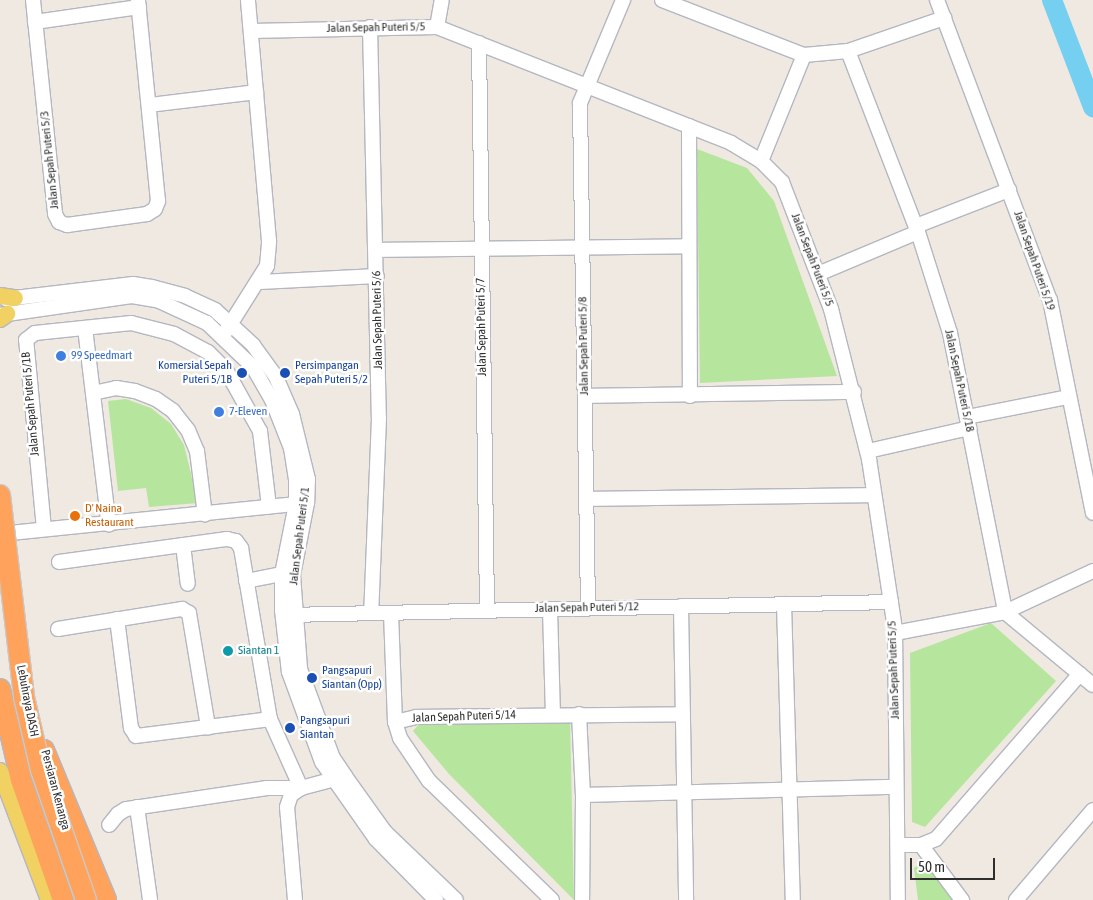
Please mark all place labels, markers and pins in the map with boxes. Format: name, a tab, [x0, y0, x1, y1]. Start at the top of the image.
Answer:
place label: 99 Speedmart	[71, 349, 132, 363]
marker: 99 Speedmart	[55, 350, 67, 362]
place label: Komersial Sepah Puteri 5/1B	[158, 359, 232, 387]
place label: Persimpangan Sepah Puteri 5/2	[295, 359, 368, 387]
marker: Komersial Sepah Puteri 5/1B	[236, 367, 248, 379]
marker: Persimpangan Sepah Puteri 5/2	[279, 367, 291, 379]
place label: 7-Eleven	[229, 405, 267, 419]
marker: 7-Eleven	[213, 406, 225, 418]
place label: D' Naina Restaurant	[85, 502, 134, 530]
marker: D' Naina Restaurant	[69, 510, 81, 522]
place label: Siantan 1	[238, 644, 279, 658]
marker: Siantan 1	[222, 645, 234, 657]
place label: Pangsapuri Siantan (Opp)	[322, 664, 382, 692]
marker: Pangsapuri Siantan (Opp)	[306, 672, 318, 684]
place label: Pangsapuri Siantan	[300, 714, 350, 742]
marker: Pangsapuri Siantan	[284, 722, 296, 734]

